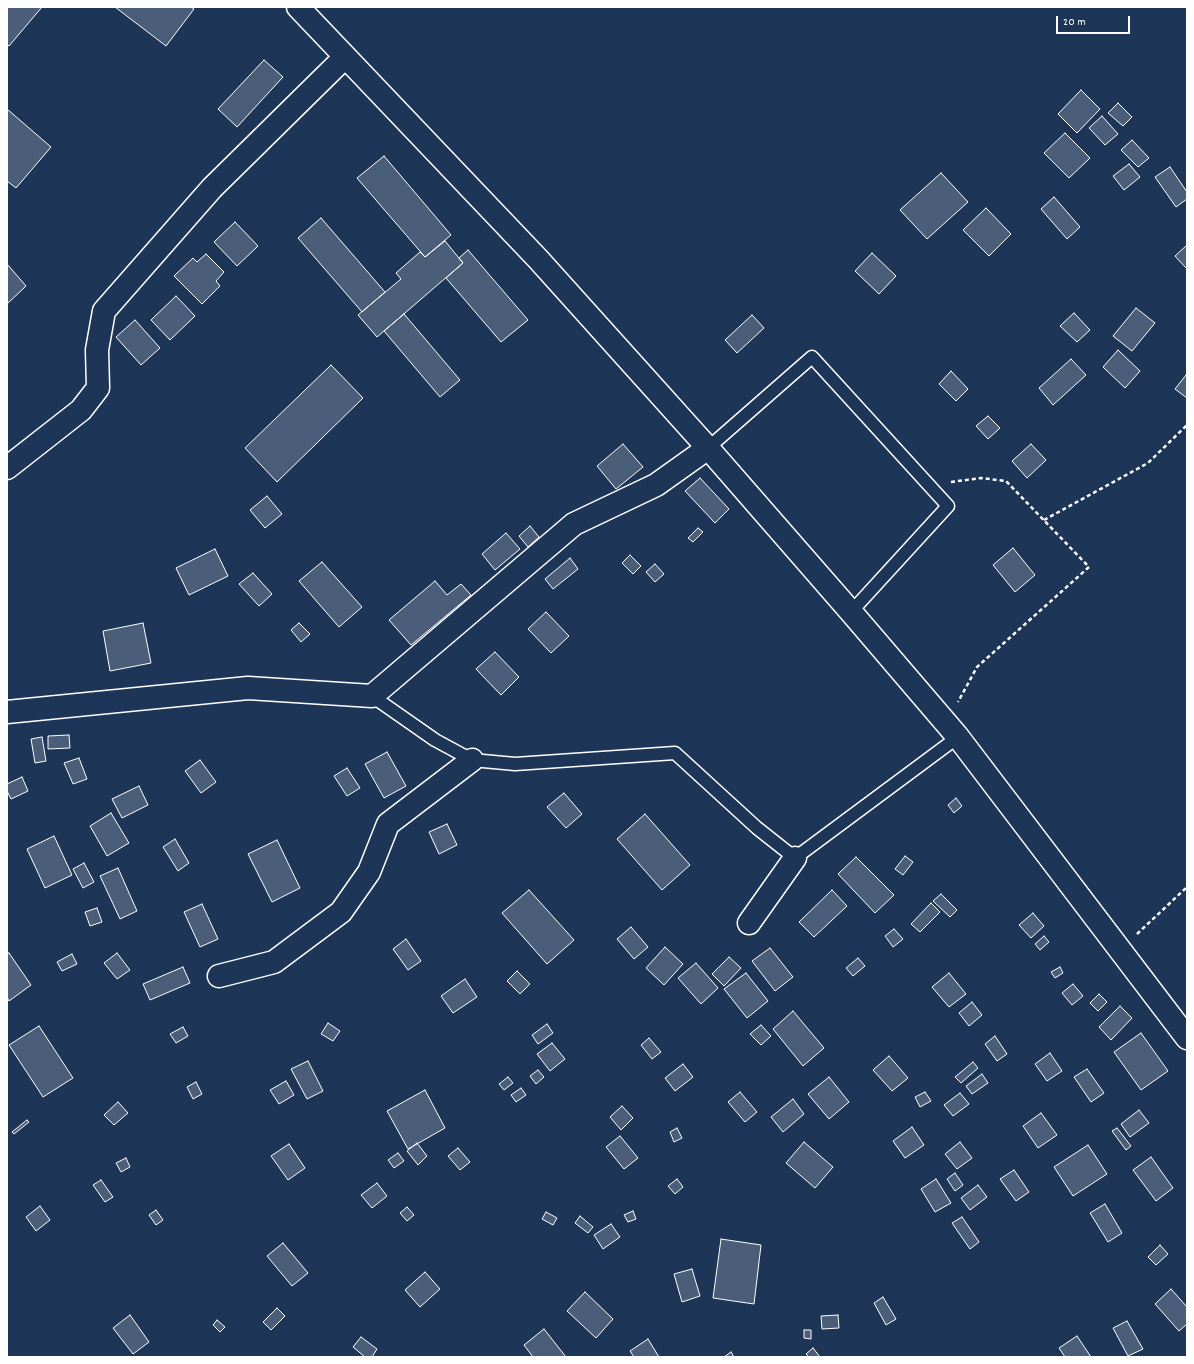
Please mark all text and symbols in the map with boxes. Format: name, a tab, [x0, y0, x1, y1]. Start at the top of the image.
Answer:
scale bar	[1058, 8, 1132, 34]
text: 20 m	[1063, 14, 1086, 31]

